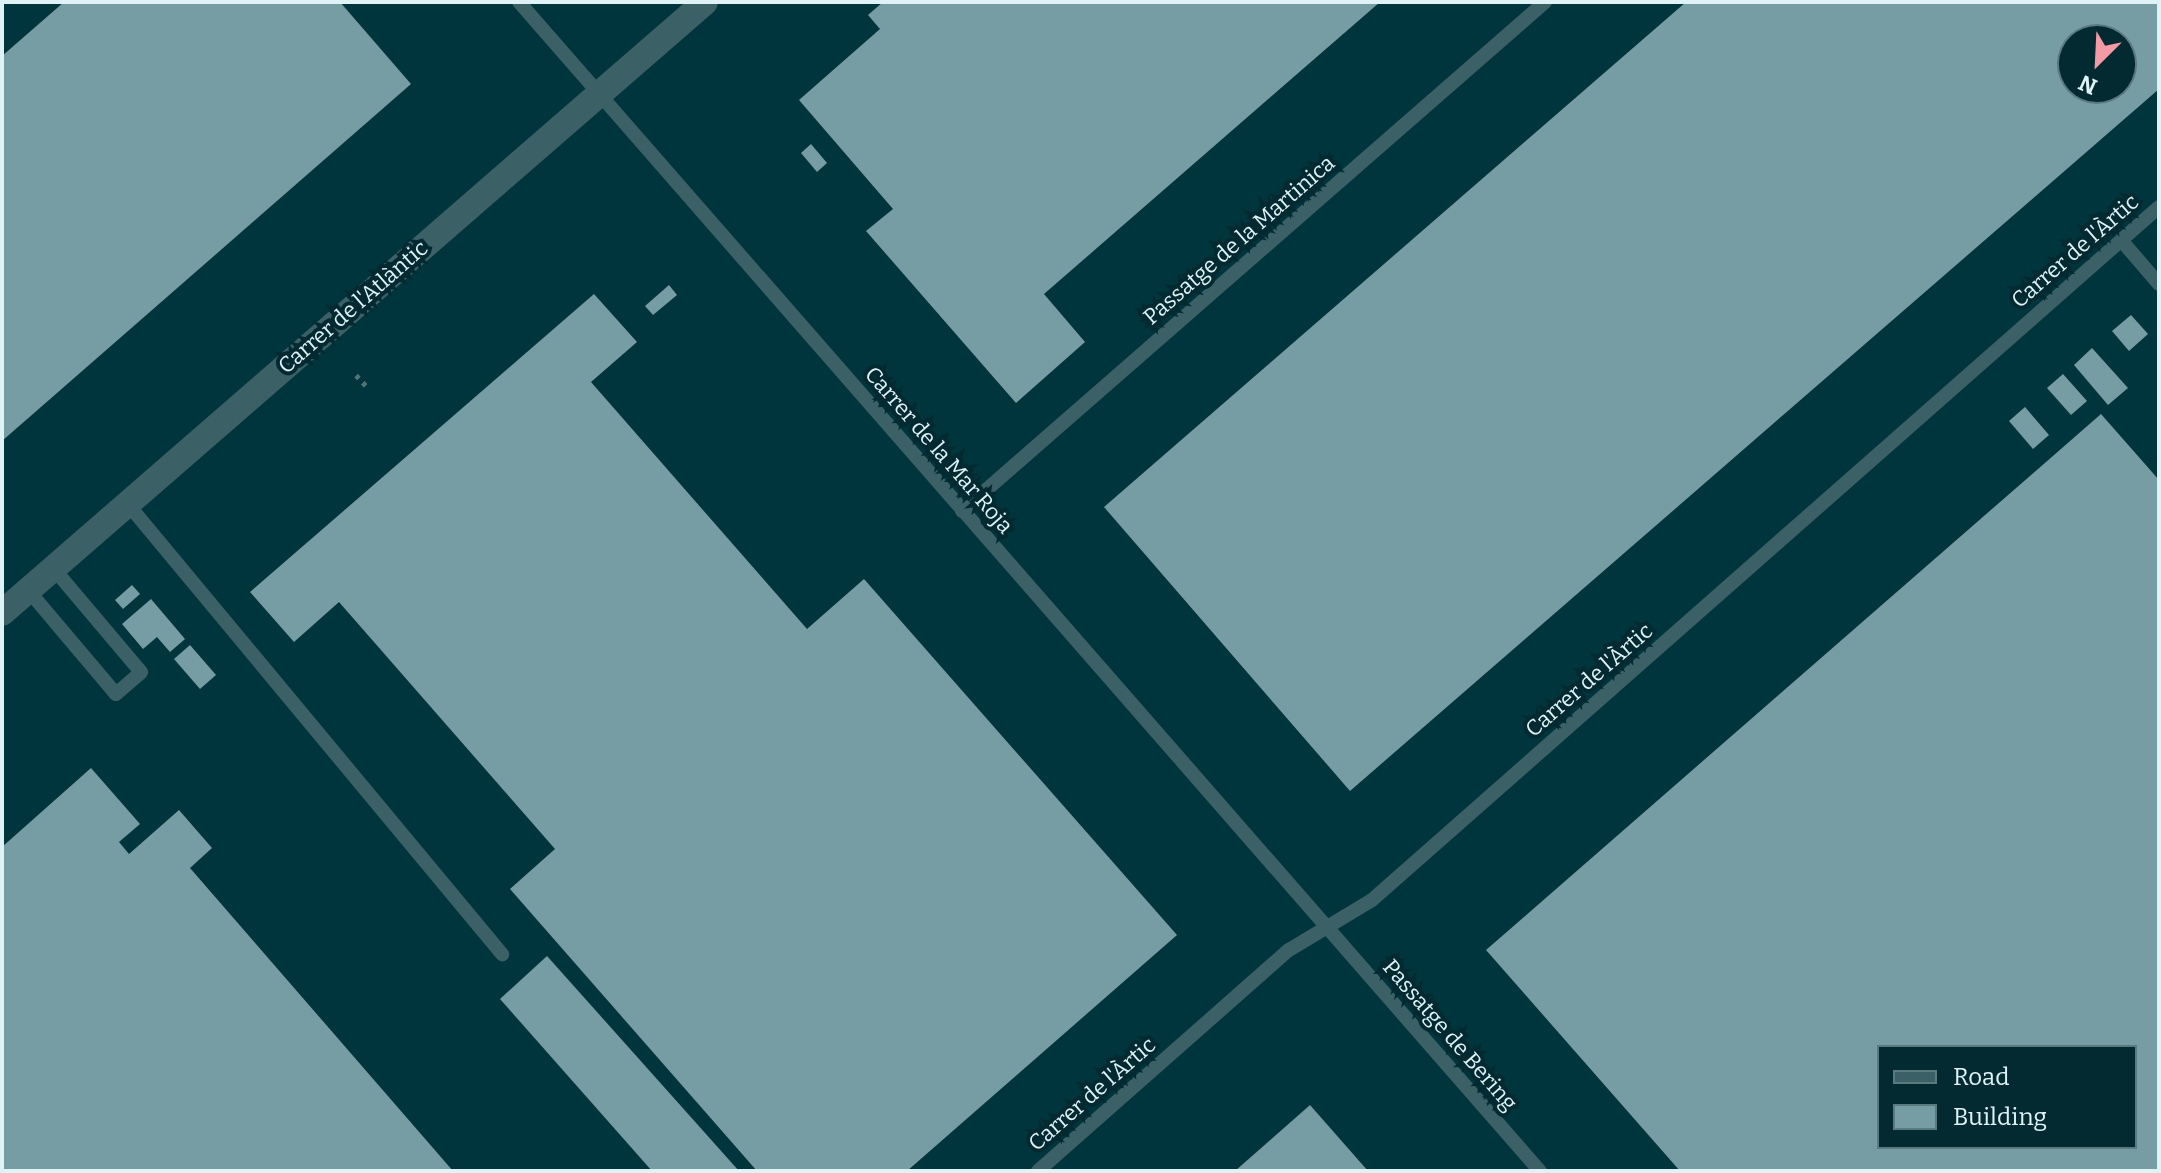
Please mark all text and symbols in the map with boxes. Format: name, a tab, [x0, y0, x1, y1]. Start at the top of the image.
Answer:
north arrow	[2057, 24, 2137, 104]
text: N	[2075, 69, 2101, 100]
street label: Passatge de la Martinica	[1138, 150, 1340, 330]
street label: Carrer de l'Àrtic	[2006, 189, 2144, 313]
street label: Carrer de l'Atlàntic	[273, 235, 433, 379]
street label: Carrer de la Mar Roja	[859, 361, 1019, 539]
street label: Carrer de l'Àrtic	[1520, 618, 1658, 742]
street label: Passatge de Bering	[1377, 954, 1523, 1116]
street label: Carrer de l'Àrtic	[1023, 1032, 1161, 1156]
legend	[1877, 1045, 2137, 1149]
text: Road	[1953, 1063, 2009, 1091]
text: Building	[1953, 1103, 2047, 1131]

